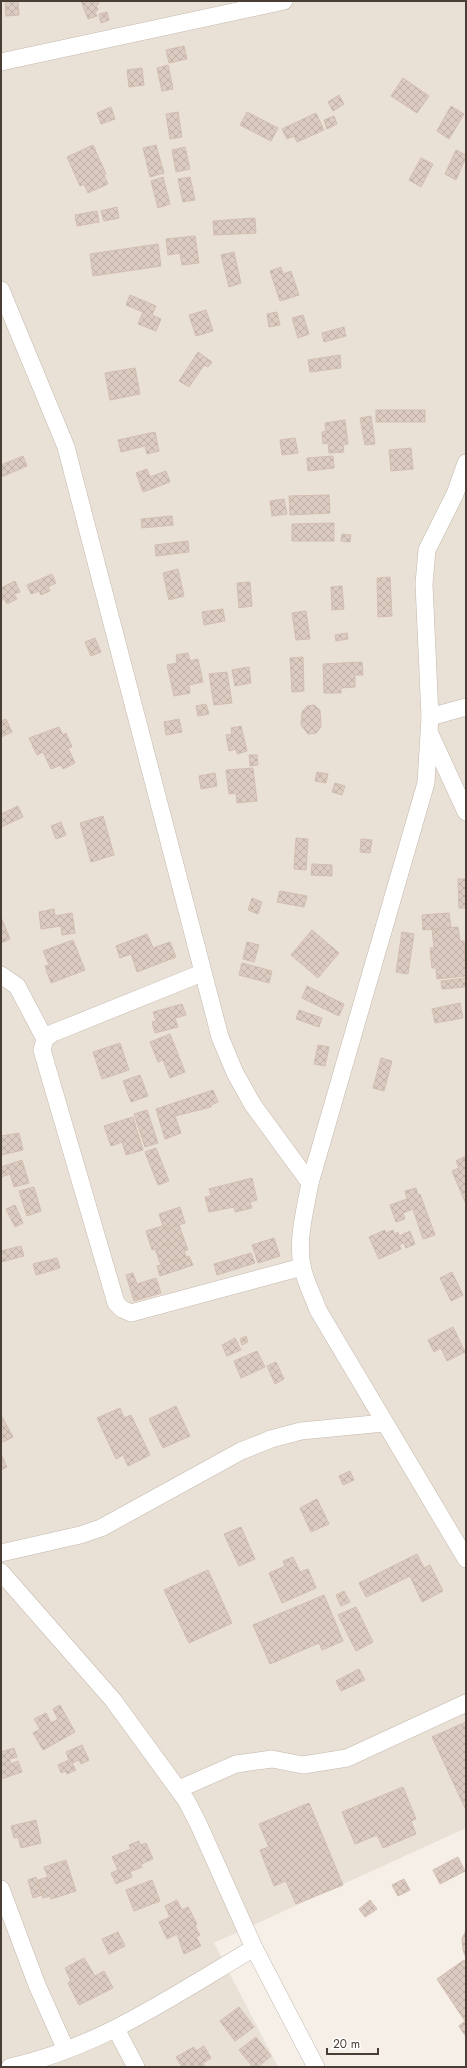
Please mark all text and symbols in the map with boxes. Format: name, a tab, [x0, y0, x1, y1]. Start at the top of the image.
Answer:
scale bar	[327, 2030, 378, 2056]
text: 20 m	[333, 2035, 360, 2053]

